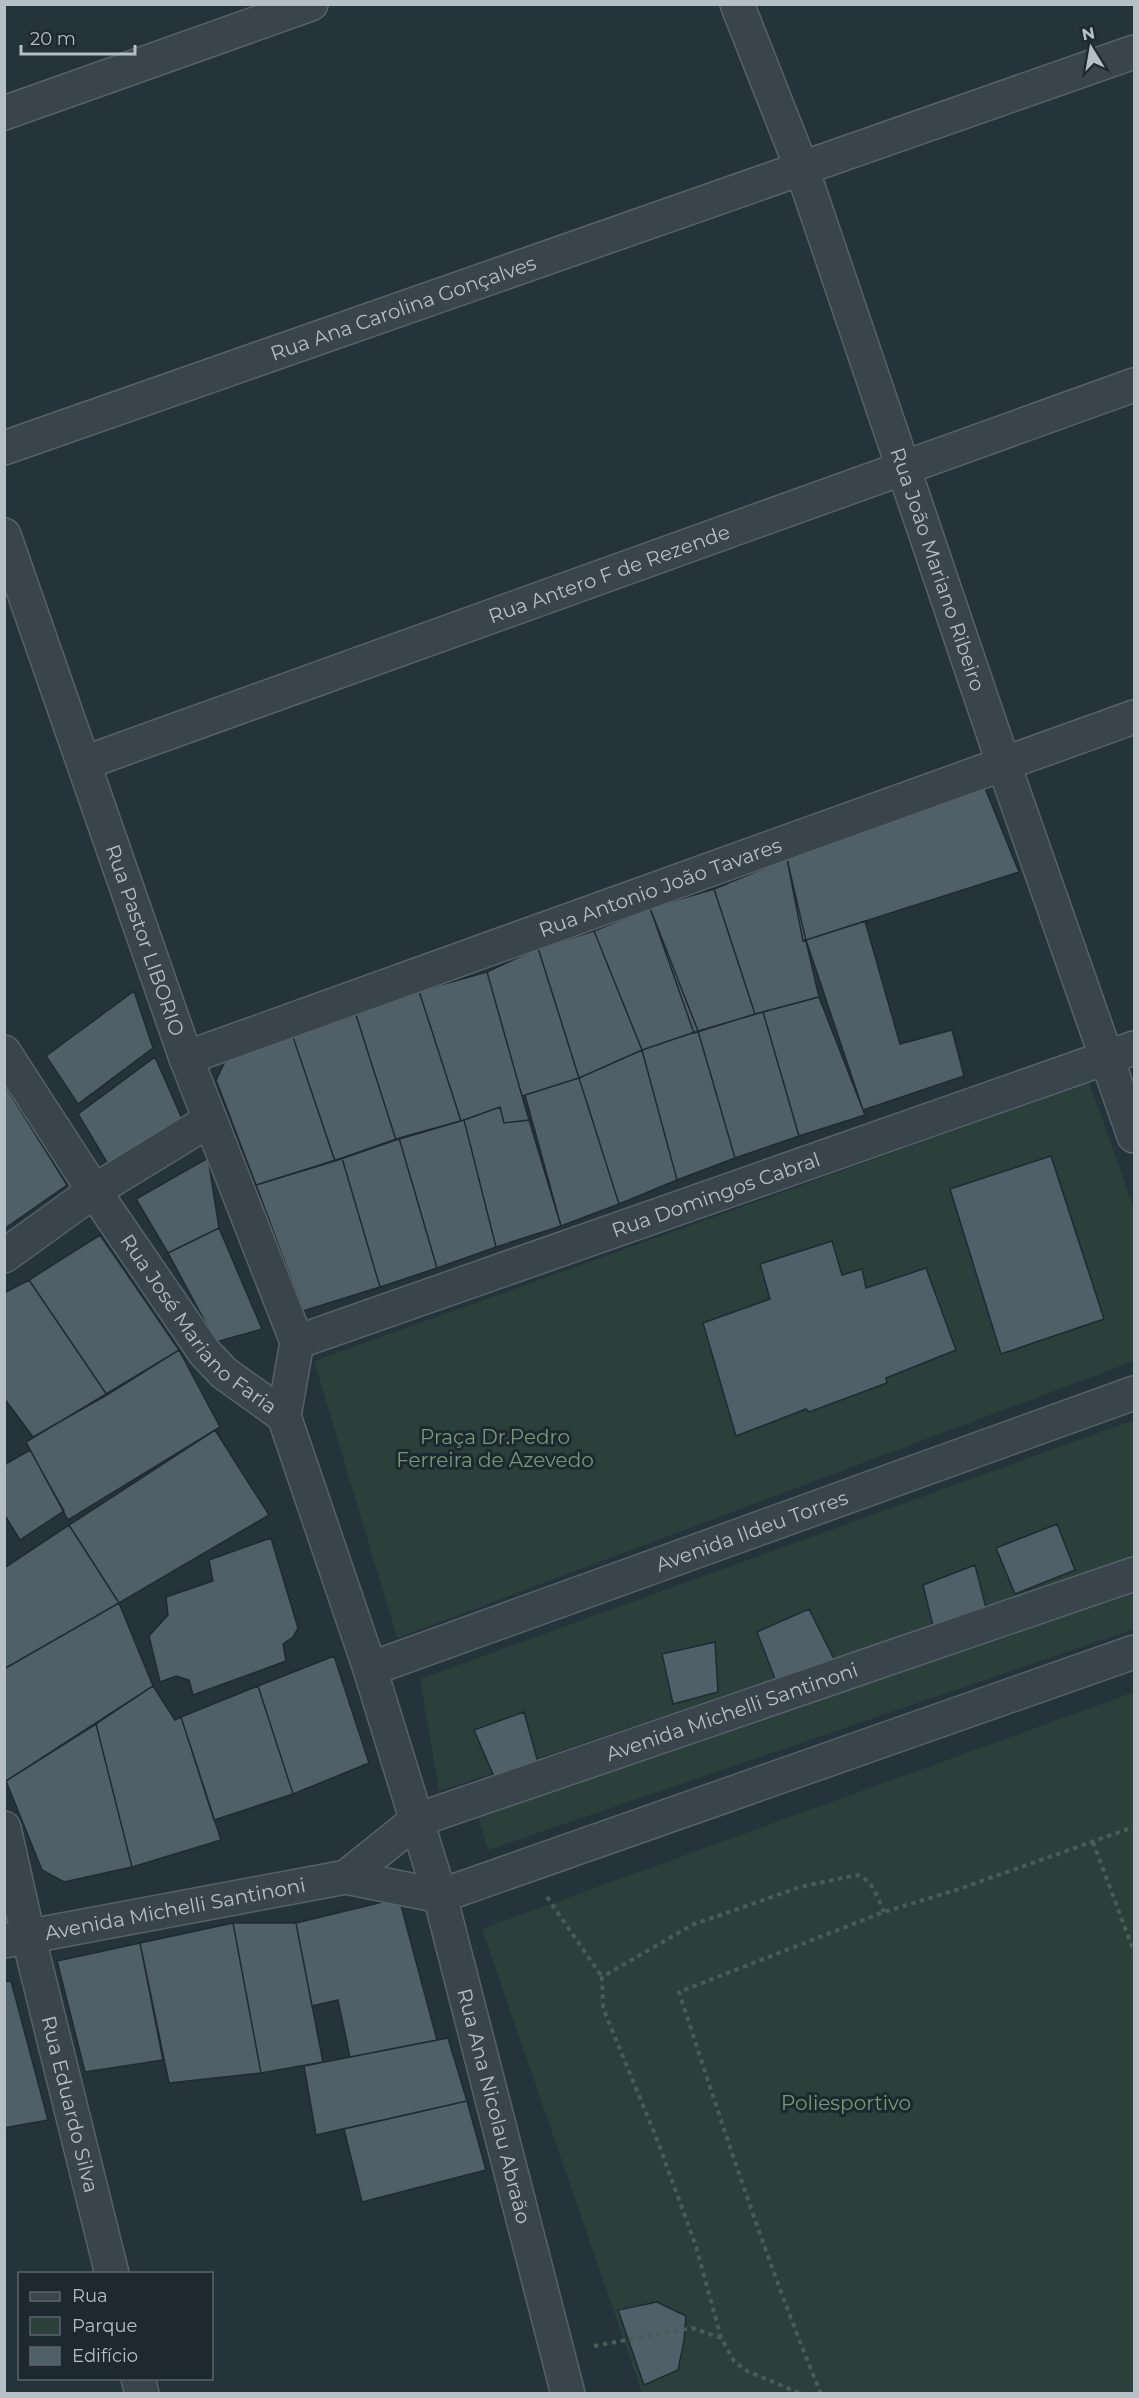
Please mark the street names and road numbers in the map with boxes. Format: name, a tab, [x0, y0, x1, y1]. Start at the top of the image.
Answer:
street label: Rua Ana Carolina Gonçalves	[267, 250, 539, 366]
street label: Rua João Mariano Ribeiro	[885, 444, 990, 694]
street label: Rua Antero F de Rezende	[485, 520, 733, 628]
street label: Rua Antonio João Tavares	[536, 833, 785, 942]
street label: Rua Pastor LIBORIO	[101, 841, 189, 1039]
street label: Rua Domingos Cabral	[608, 1147, 823, 1243]
street label: Rua José Mariano Faria	[115, 1229, 281, 1419]
street label: Avenida Ildeu Torres	[653, 1485, 851, 1577]
street label: Avenida Michelli Santinoni	[603, 1658, 861, 1766]
street label: Avenida Michelli Santinoni	[43, 1873, 307, 1945]
street label: Rua Ana Nicolau Abraão	[452, 1986, 536, 2226]
street label: Rua Eduardo Silva	[36, 2013, 103, 2195]

